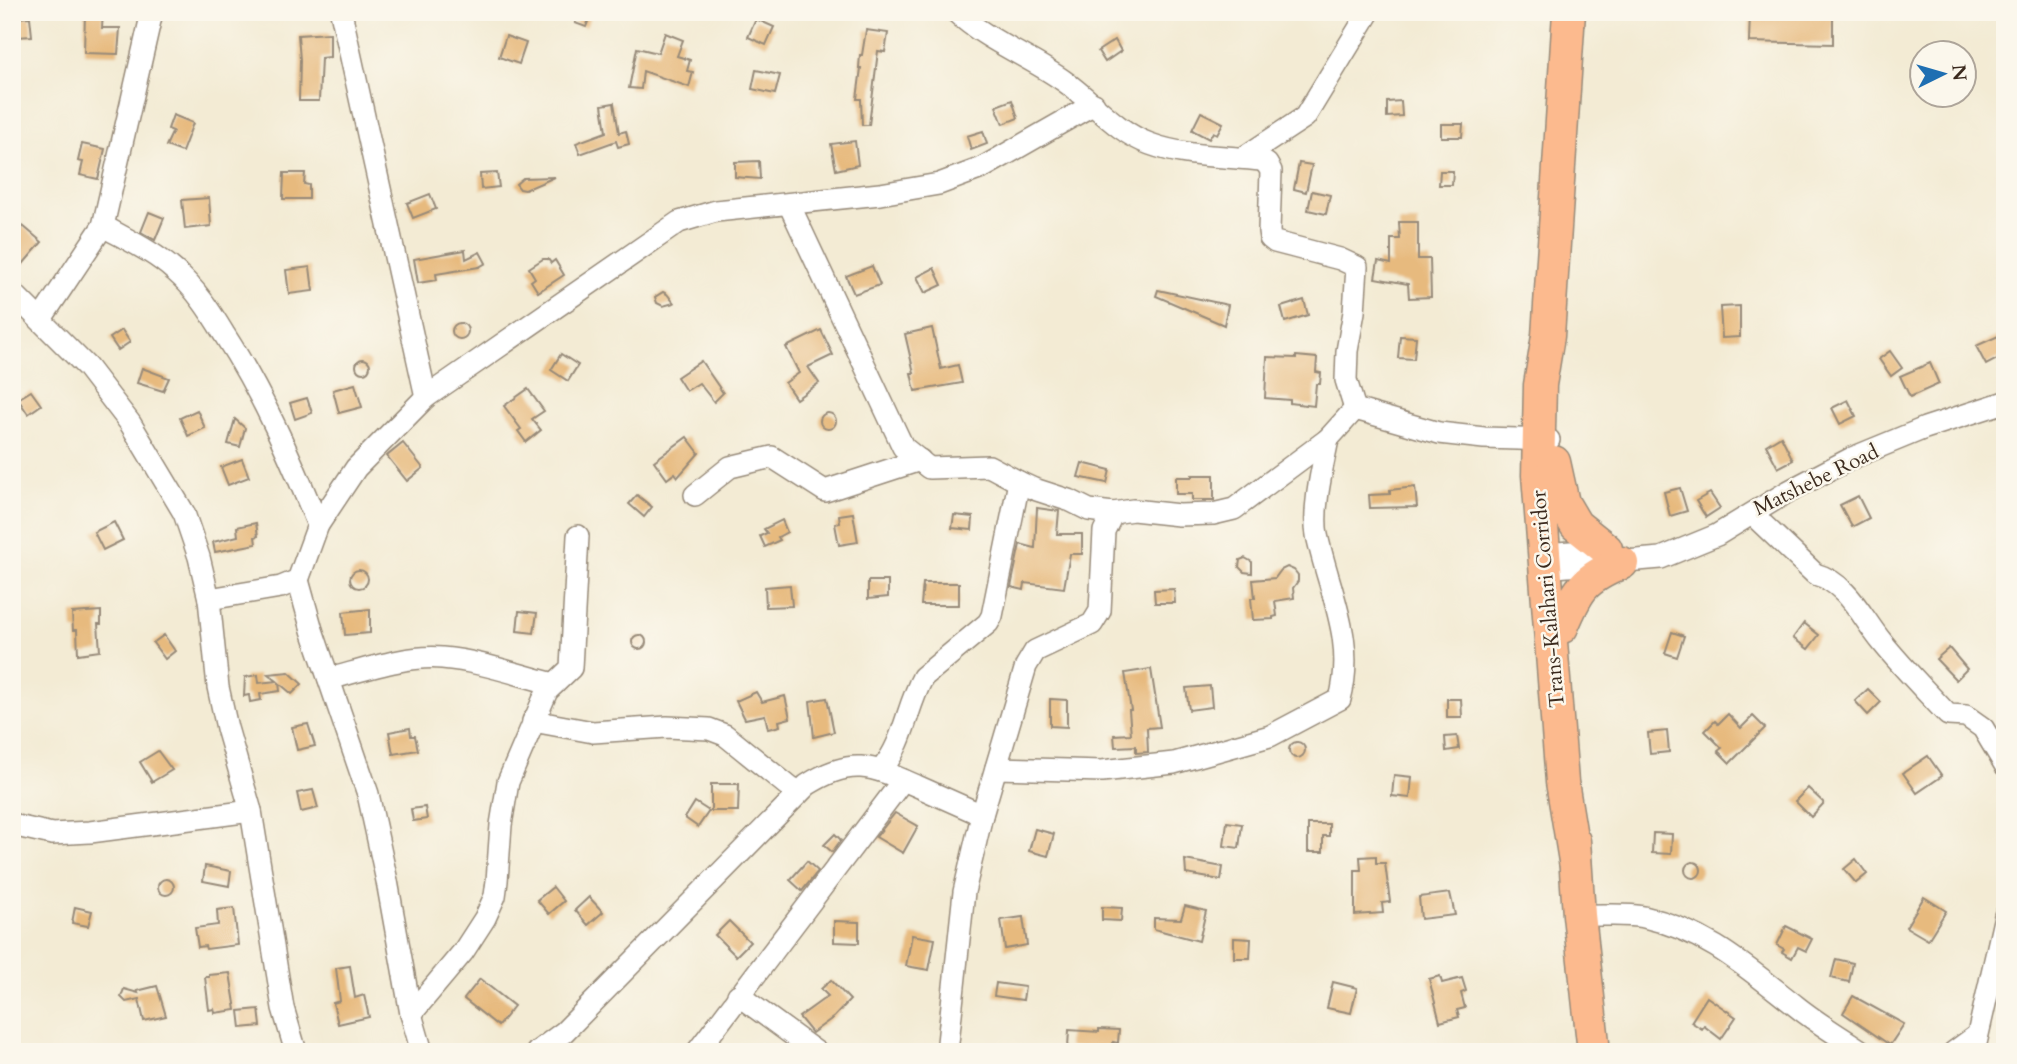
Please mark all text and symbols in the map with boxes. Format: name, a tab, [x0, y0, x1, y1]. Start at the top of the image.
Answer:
north arrow	[1909, 38, 1979, 108]
text: N	[1945, 63, 1973, 82]
street label: Matshebe Road	[1748, 437, 1884, 523]
street label: Trans-Kalahari Corridor	[1524, 489, 1572, 709]

